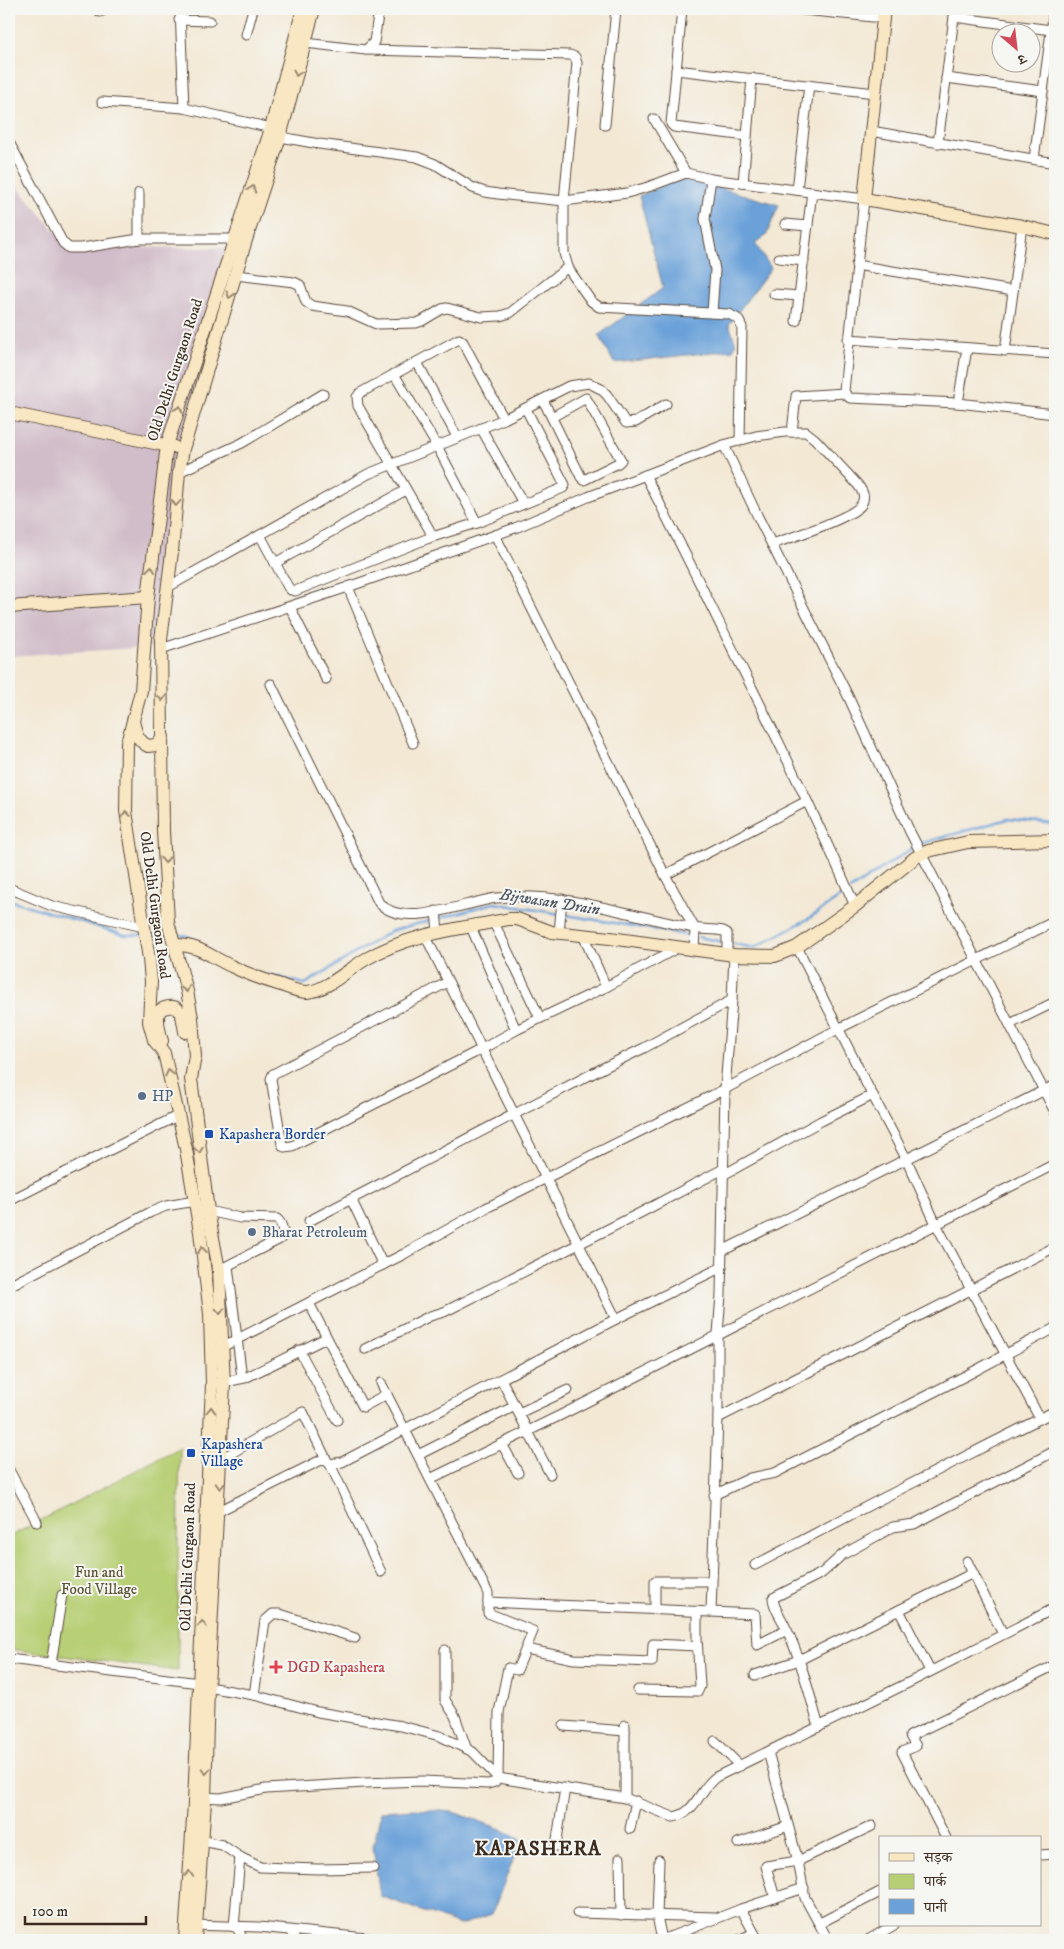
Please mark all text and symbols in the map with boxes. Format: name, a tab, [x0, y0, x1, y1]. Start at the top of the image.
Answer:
north arrow	[992, 22, 1042, 72]
text: उ	[1013, 49, 1030, 69]
one-way arrow	[292, 68, 303, 77]
one-way arrow	[246, 185, 256, 193]
one-way arrow	[226, 291, 236, 299]
street label: Old Delhi Gurgaon Road	[143, 296, 207, 444]
one-way arrow	[173, 406, 183, 414]
one-way arrow	[171, 499, 182, 507]
one-way arrow	[145, 565, 156, 573]
one-way arrow	[157, 694, 167, 702]
one-way arrow	[121, 810, 132, 818]
street label: Old Delhi Gurgaon Road	[135, 830, 175, 981]
one-way arrow	[160, 856, 170, 864]
water label: Bijwasan Drain	[498, 884, 601, 920]
one-way arrow	[180, 984, 191, 993]
one-way arrow	[164, 1069, 175, 1078]
place label: HP	[152, 1087, 174, 1106]
marker: HP	[136, 1090, 148, 1102]
place label: Kapashera Border	[219, 1125, 326, 1144]
marker: Kapashera Border	[203, 1128, 215, 1140]
one-way arrow	[193, 1146, 204, 1154]
place label: Bharat Petroleum	[262, 1223, 367, 1242]
marker: Bharat Petroleum	[246, 1226, 258, 1238]
one-way arrow	[197, 1246, 208, 1254]
one-way arrow	[215, 1307, 226, 1315]
one-way arrow	[206, 1405, 216, 1413]
place label: Kapashera Village	[200, 1435, 263, 1471]
marker: Kapashera Village	[185, 1447, 197, 1459]
street label: Old Delhi Gurgaon Road	[176, 1482, 200, 1632]
one-way arrow	[214, 1482, 225, 1490]
park label: Fun and Food Village	[61, 1563, 137, 1599]
one-way arrow	[196, 1620, 207, 1628]
place label: DGD Kapashera	[287, 1658, 385, 1677]
marker: DGD Kapashera	[269, 1660, 283, 1674]
one-way arrow	[201, 1767, 211, 1775]
legend	[879, 1836, 1042, 1926]
district label: KAPASHERA	[474, 1837, 602, 1862]
text: सड़क	[923, 1848, 953, 1867]
one-way arrow	[184, 1870, 195, 1878]
text: पार्क	[923, 1872, 947, 1891]
scale bar	[25, 1894, 146, 1926]
text: पानी	[923, 1898, 948, 1917]
text: 100 m	[32, 1902, 68, 1921]

